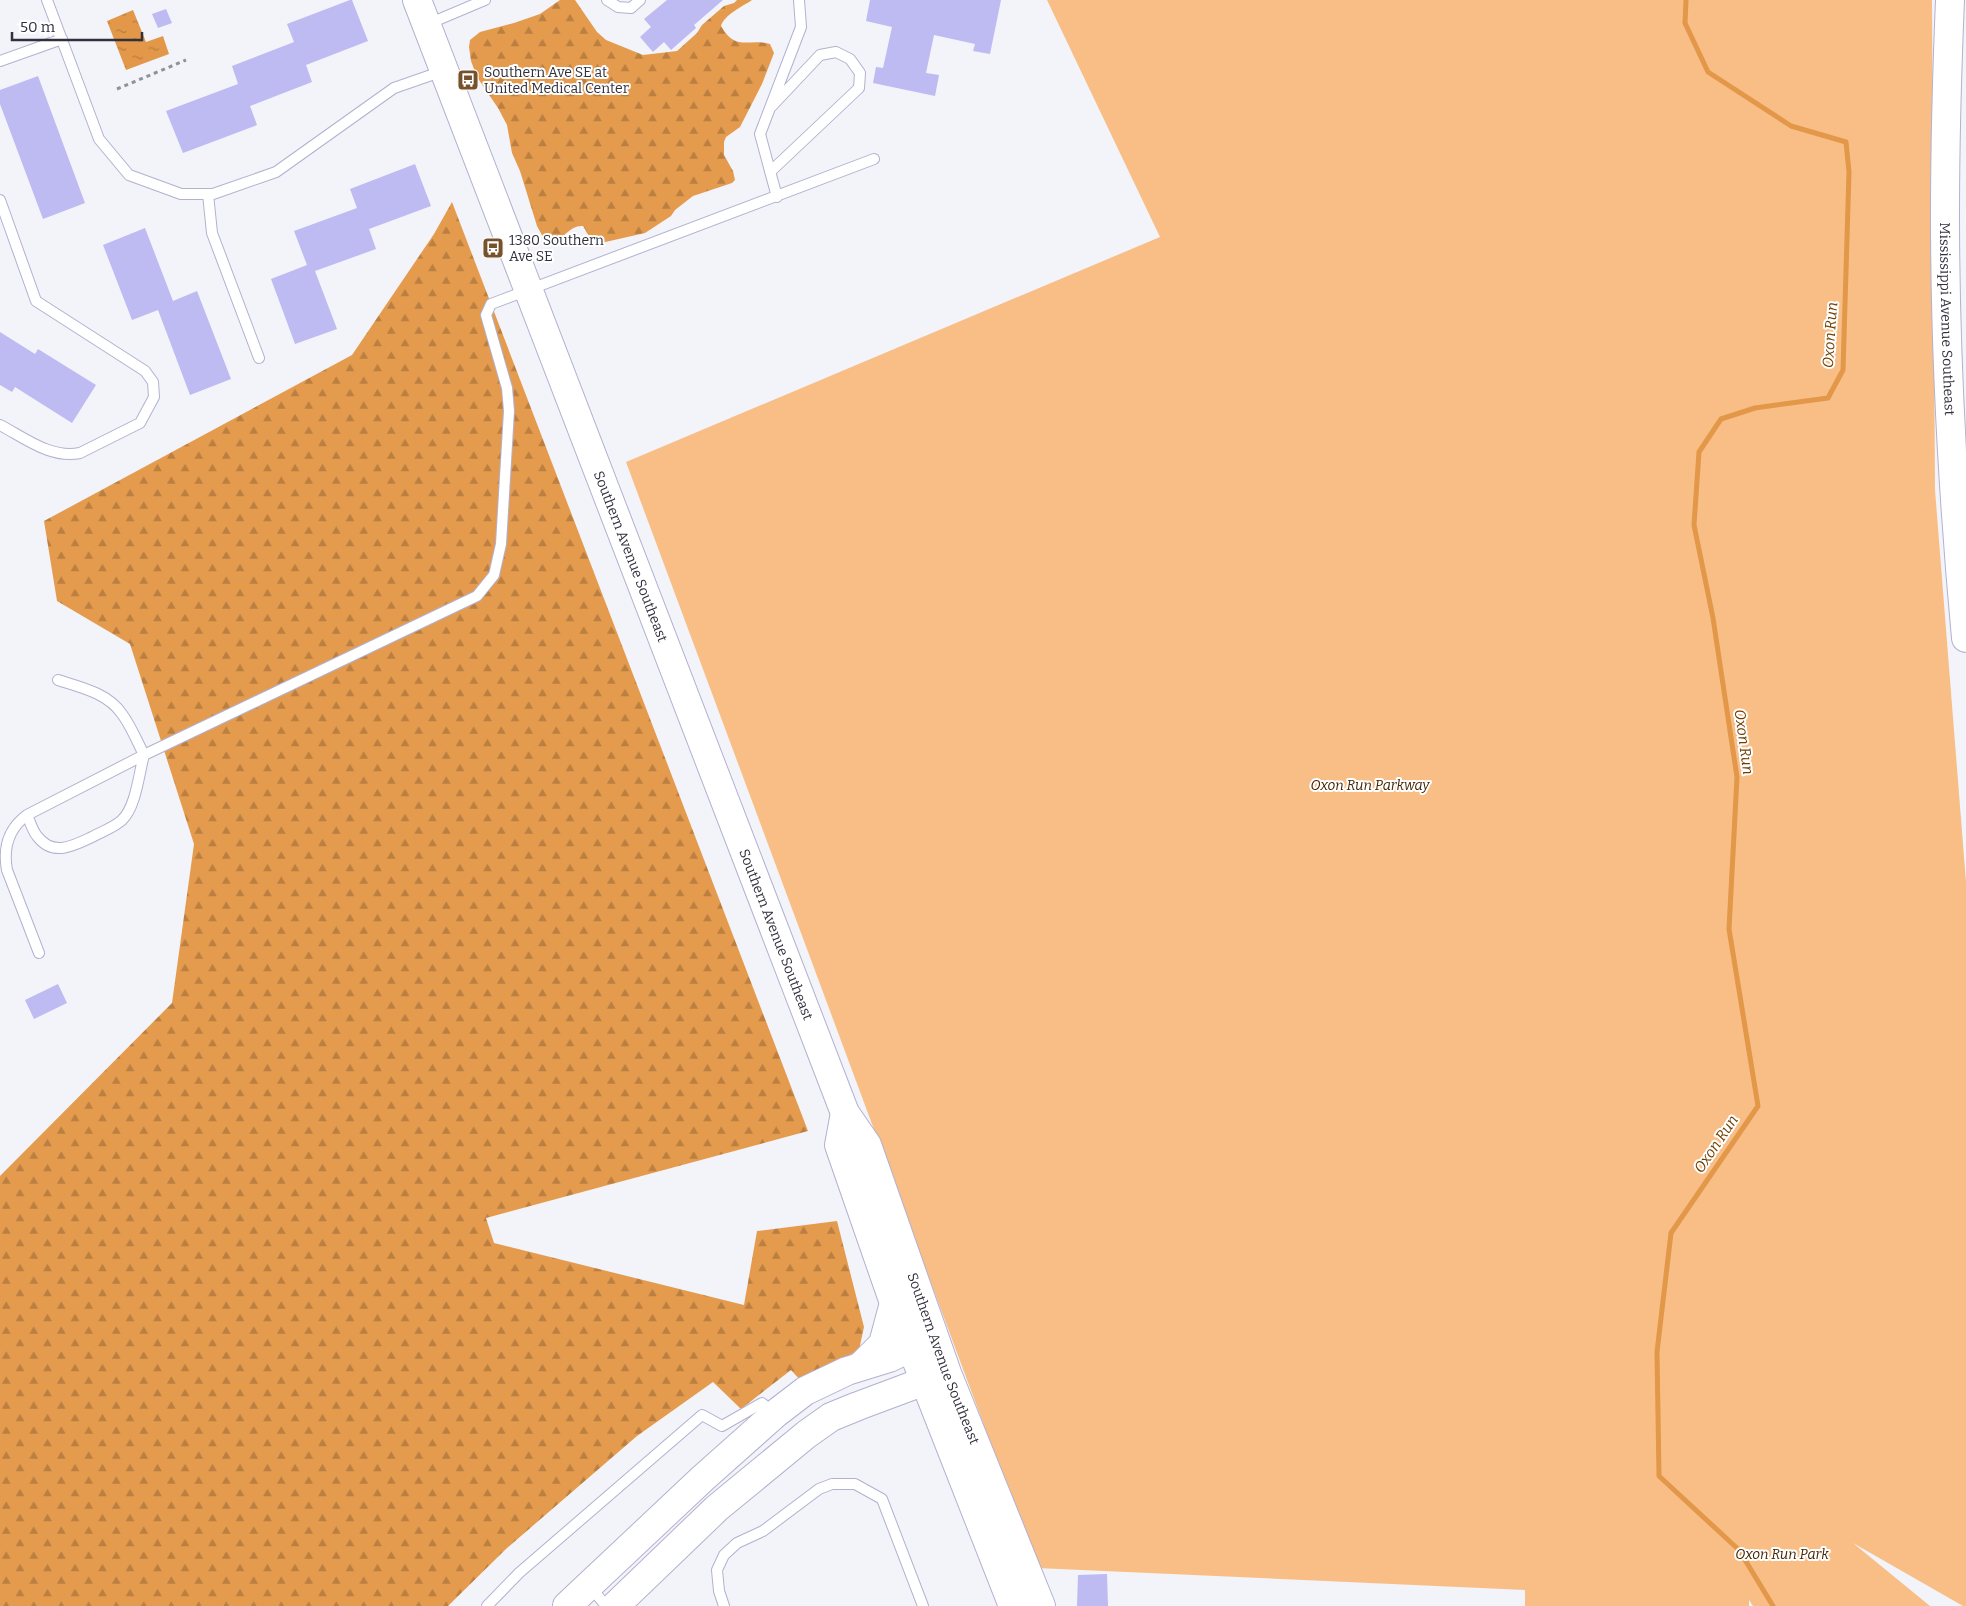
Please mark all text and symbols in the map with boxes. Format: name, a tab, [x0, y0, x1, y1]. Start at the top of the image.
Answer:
scale bar	[12, 10, 142, 42]
text: 50 m	[20, 18, 56, 36]
place label: Southern Ave SE at United Medical Center	[484, 64, 629, 97]
bus stop icon: Southern Ave SE at United Medical Center	[456, 68, 480, 92]
street label: Mississippi Avenue Southeast	[1936, 222, 1958, 416]
place label: 1380 Southern Ave SE	[509, 232, 604, 265]
bus stop icon: 1380 Southern Ave SE	[481, 236, 505, 260]
water label: Oxon Run	[1819, 301, 1841, 369]
street label: Southern Avenue Southeast	[590, 469, 671, 644]
water label: Oxon Run	[1731, 708, 1757, 776]
park label: Oxon Run Parkway	[1311, 777, 1430, 794]
street label: Southern Avenue Southeast	[735, 847, 816, 1022]
water label: Oxon Run	[1690, 1112, 1742, 1176]
street label: Southern Avenue Southeast	[903, 1270, 983, 1447]
park label: Oxon Run Park	[1735, 1546, 1829, 1563]

